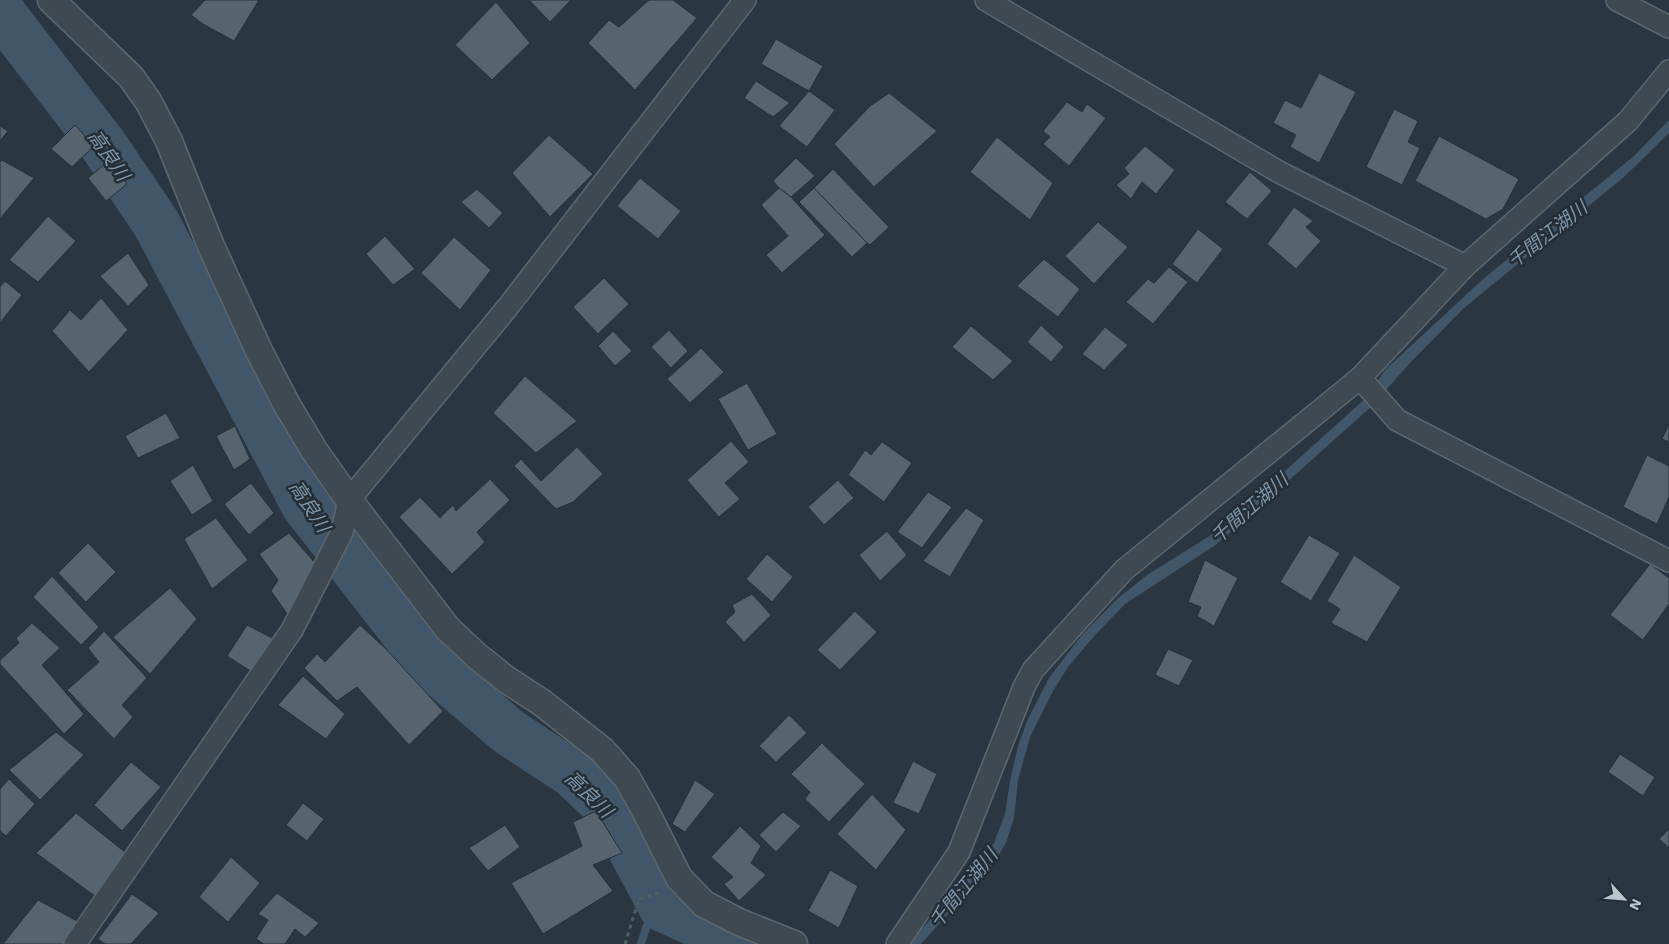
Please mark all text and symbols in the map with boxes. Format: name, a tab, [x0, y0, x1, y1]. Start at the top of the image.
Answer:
water label: 高良川	[83, 125, 136, 187]
water label: 千間江湖川	[1503, 195, 1593, 273]
water label: 千間江湖川	[1206, 467, 1294, 548]
water label: 高良川	[284, 476, 336, 538]
water label: 高良川	[560, 766, 619, 824]
water label: 千間江湖川	[925, 843, 1003, 932]
north arrow	[1599, 874, 1649, 924]
text: N	[1626, 897, 1645, 913]

